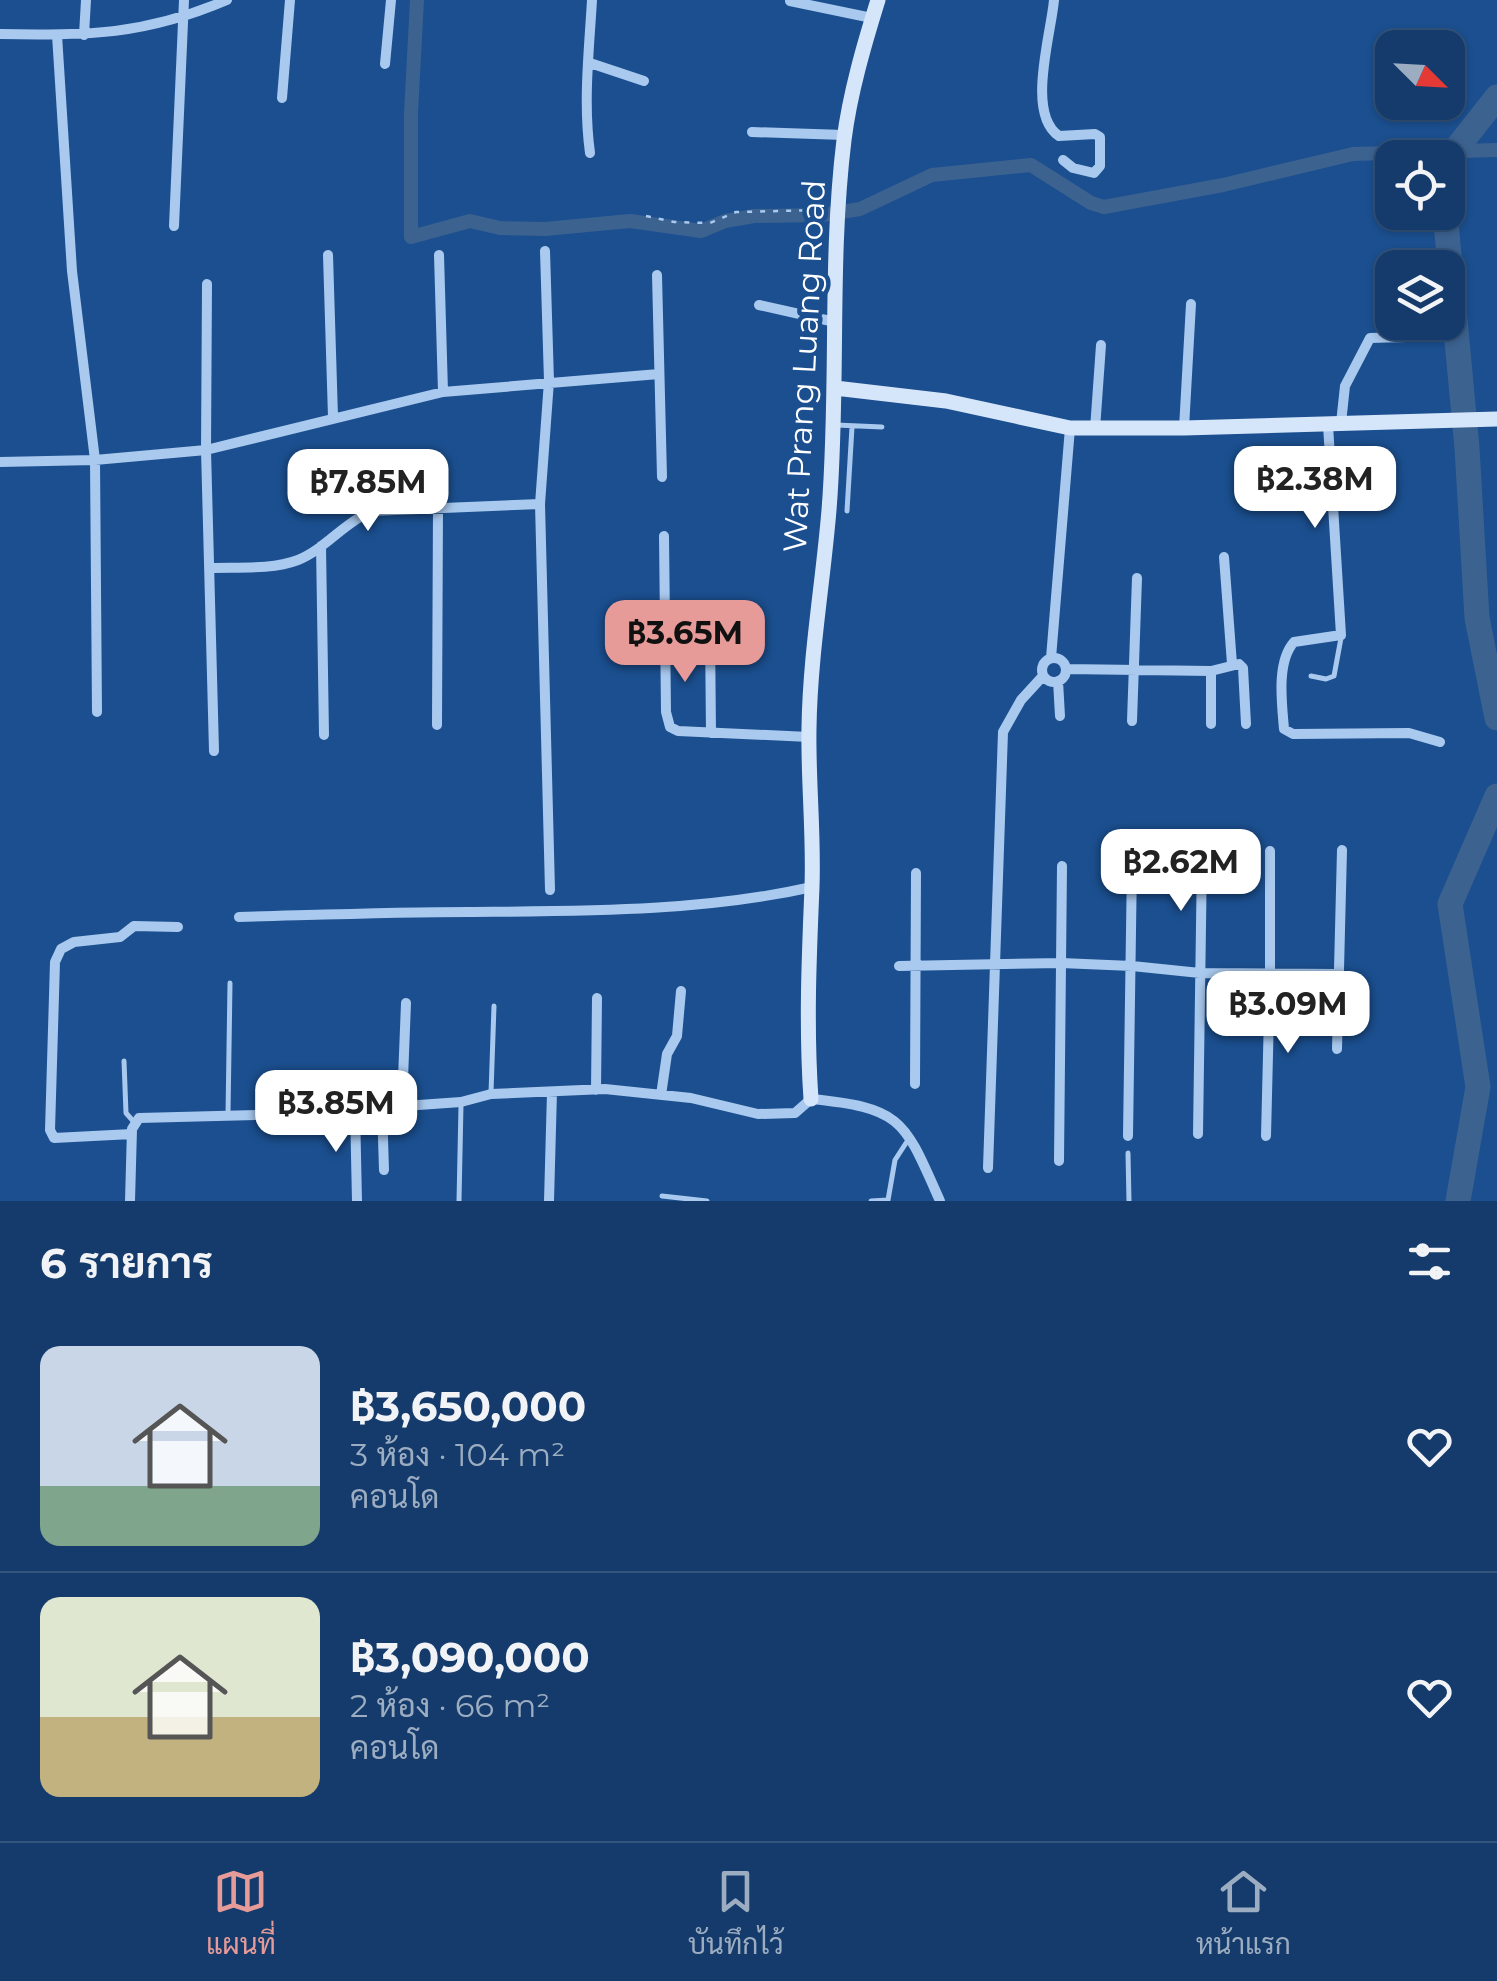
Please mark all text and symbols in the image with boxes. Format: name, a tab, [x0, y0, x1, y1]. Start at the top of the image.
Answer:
north arrow	[1375, 30, 1465, 120]
map controls	[1375, 30, 1465, 340]
button: locate	[1375, 140, 1465, 230]
street label: Wat Prang Luang Road	[775, 179, 833, 553]
button: layers	[1375, 250, 1465, 340]
pin: ฿2.38M	[1234, 446, 1396, 531]
pin: ฿7.85M	[287, 449, 449, 534]
text: ฿2.38M	[1256, 459, 1374, 498]
text: ฿7.85M	[309, 462, 427, 501]
pin: ฿3.65M	[604, 600, 766, 685]
text: ฿3.65M	[627, 613, 743, 652]
pin: ฿2.62M	[1100, 829, 1262, 914]
text: ฿2.62M	[1123, 842, 1239, 881]
pin: ฿3.09M	[1207, 971, 1369, 1056]
text: ฿3.09M	[1229, 984, 1347, 1023]
pin: ฿3.85M	[255, 1070, 417, 1155]
text: ฿3.85M	[277, 1083, 395, 1122]
icon: filters	[1402, 1234, 1457, 1289]
text: 6 รายการ	[40, 1237, 213, 1289]
text: ฿3,650,000	[350, 1380, 586, 1432]
icon: home	[120, 1386, 240, 1506]
icon: heart	[1402, 1419, 1457, 1474]
text: 3 ห้อง · 104 m²	[350, 1435, 565, 1474]
text: คอนโด	[350, 1477, 440, 1516]
text: ฿3,090,000	[350, 1631, 590, 1683]
icon: home	[120, 1637, 240, 1757]
icon: heart	[1402, 1670, 1457, 1725]
text: 2 ห้อง · 66 m²	[350, 1686, 550, 1725]
text: คอนโด	[350, 1728, 440, 1767]
tab: แผนที่	[206, 1864, 276, 1961]
tab: บันทึกไว้	[688, 1864, 784, 1961]
tab: หน้าแรก	[1196, 1864, 1291, 1961]

